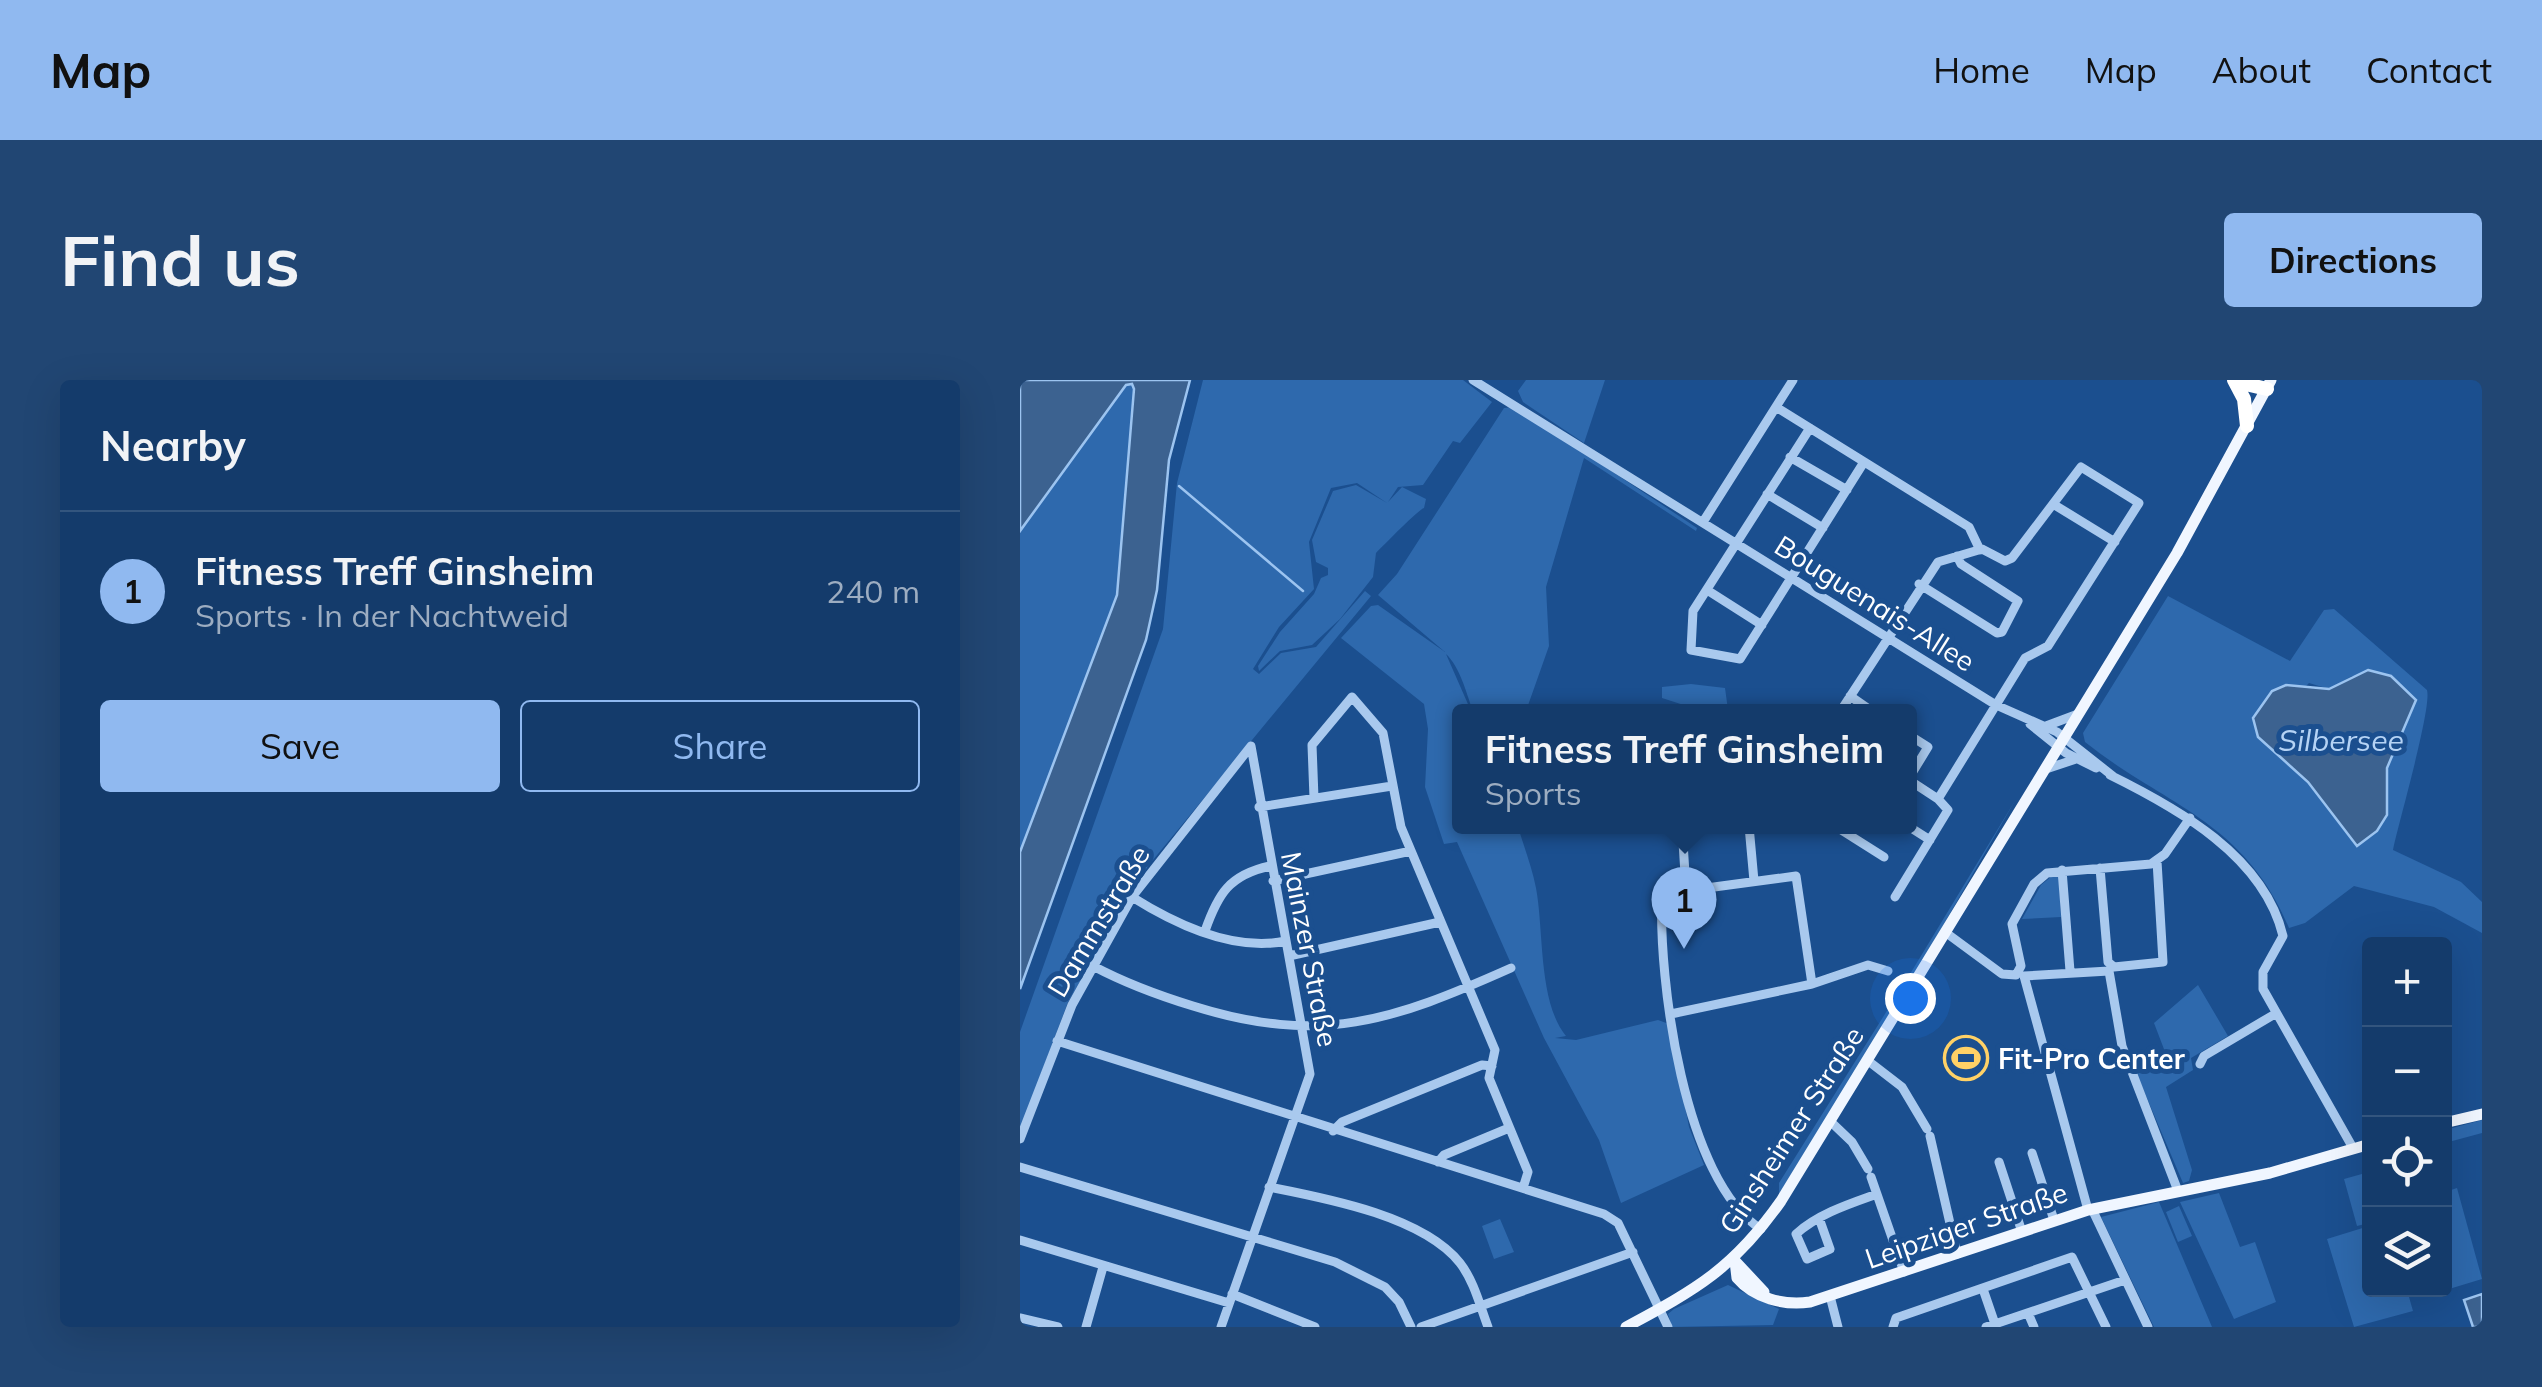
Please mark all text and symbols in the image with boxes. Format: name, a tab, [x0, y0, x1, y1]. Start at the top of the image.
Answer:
text: Map	[50, 40, 151, 100]
text: Home	[1933, 48, 2030, 92]
text: Map	[2085, 48, 2157, 92]
text: About	[2212, 48, 2311, 92]
text: Contact	[2366, 48, 2492, 92]
button: Directions	[2224, 213, 2482, 307]
text: Find us	[60, 216, 300, 304]
text: Nearby	[100, 419, 246, 472]
street label: Bouguenais-Allee	[1769, 527, 1981, 679]
text: Fitness Treff Ginsheim	[195, 547, 595, 595]
text: 1	[123, 571, 142, 611]
text: 240 m	[826, 571, 920, 611]
text: Sports · In der Nachtweid	[195, 595, 569, 635]
button: Save	[100, 700, 500, 792]
button: Share	[520, 700, 920, 792]
popup	[1452, 704, 1917, 834]
water label: Silbersee	[2278, 721, 2404, 759]
text: Fitness Treff Ginsheim	[1485, 725, 1884, 773]
text: Sports	[1485, 773, 1582, 813]
street label: Dammstraße	[1039, 839, 1157, 1003]
street label: Mainzer Straße	[1274, 849, 1346, 1049]
pin: 1	[1652, 866, 1716, 949]
map controls	[2362, 937, 2452, 1297]
button: +	[2362, 937, 2452, 1027]
your location	[1885, 973, 1936, 1024]
street label: Ginsheimer Straße	[1711, 1020, 1871, 1240]
button: −	[2362, 1027, 2452, 1117]
sports icon: Fit-Pro Center	[1943, 1035, 1989, 1081]
place label: Fit-Pro Center	[1998, 1041, 2185, 1076]
button: locate	[2362, 1117, 2452, 1207]
street label: Leipziger Straße	[1860, 1174, 2072, 1276]
button: layers	[2362, 1207, 2452, 1297]

